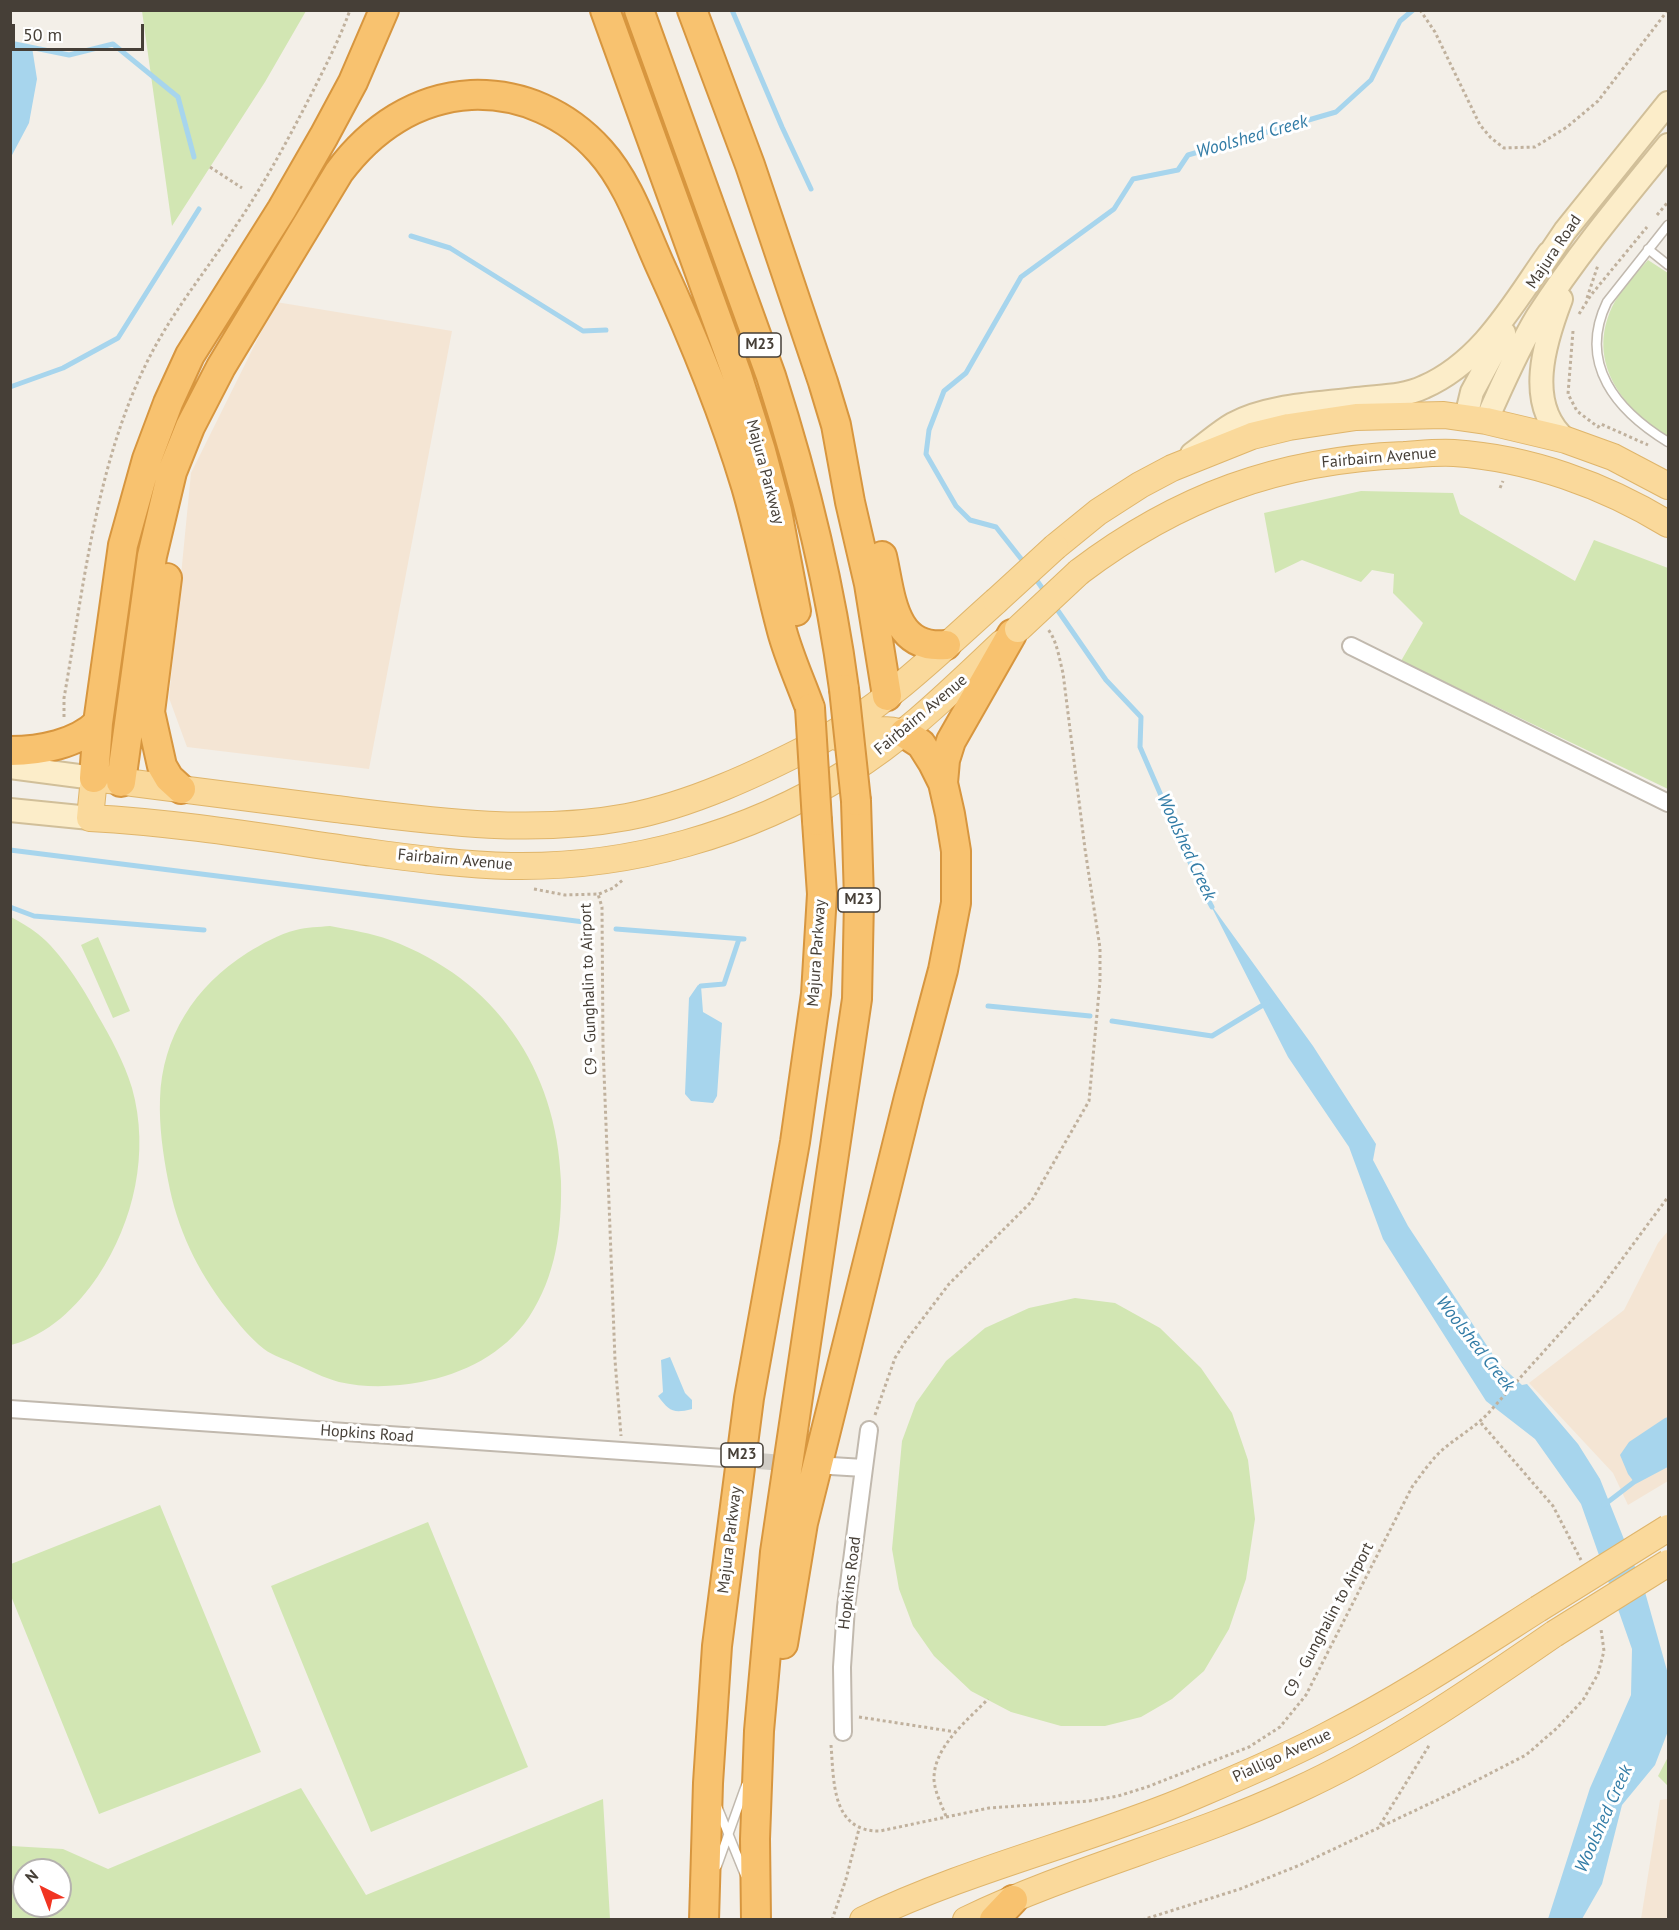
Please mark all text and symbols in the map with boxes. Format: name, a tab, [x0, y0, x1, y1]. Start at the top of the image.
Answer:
scale bar	[15, 12, 147, 50]
text: 50 m	[23, 23, 62, 46]
water label: Woolshed Creek	[1194, 111, 1310, 163]
street label: Majura Road	[1522, 211, 1586, 293]
road number: M23	[739, 333, 781, 357]
street label: Majura Parkway	[742, 417, 788, 527]
street label: Fairbairn Avenue	[1321, 443, 1437, 473]
street label: Fairbairn Avenue	[871, 671, 971, 759]
water label: Woolshed Creek	[1152, 790, 1220, 904]
street label: Fairbairn Avenue	[397, 845, 513, 875]
road number: M23	[838, 888, 880, 912]
street label: Majura Parkway	[804, 899, 830, 1007]
street label: C9 - Gunghalin to Airport	[576, 903, 602, 1075]
water label: Woolshed Creek	[1431, 1292, 1519, 1396]
street label: Hopkins Road	[320, 1421, 414, 1447]
road number: M23	[721, 1443, 763, 1467]
street label: Majura Parkway	[714, 1485, 746, 1595]
street label: Hopkins Road	[835, 1535, 865, 1631]
street label: C9 - Gunghalin to Airport	[1280, 1539, 1378, 1701]
street label: Pialligo Avenue	[1230, 1725, 1334, 1787]
water label: Woolshed Creek	[1571, 1762, 1637, 1876]
north arrow	[12, 1858, 72, 1918]
text: N	[21, 1865, 42, 1887]

